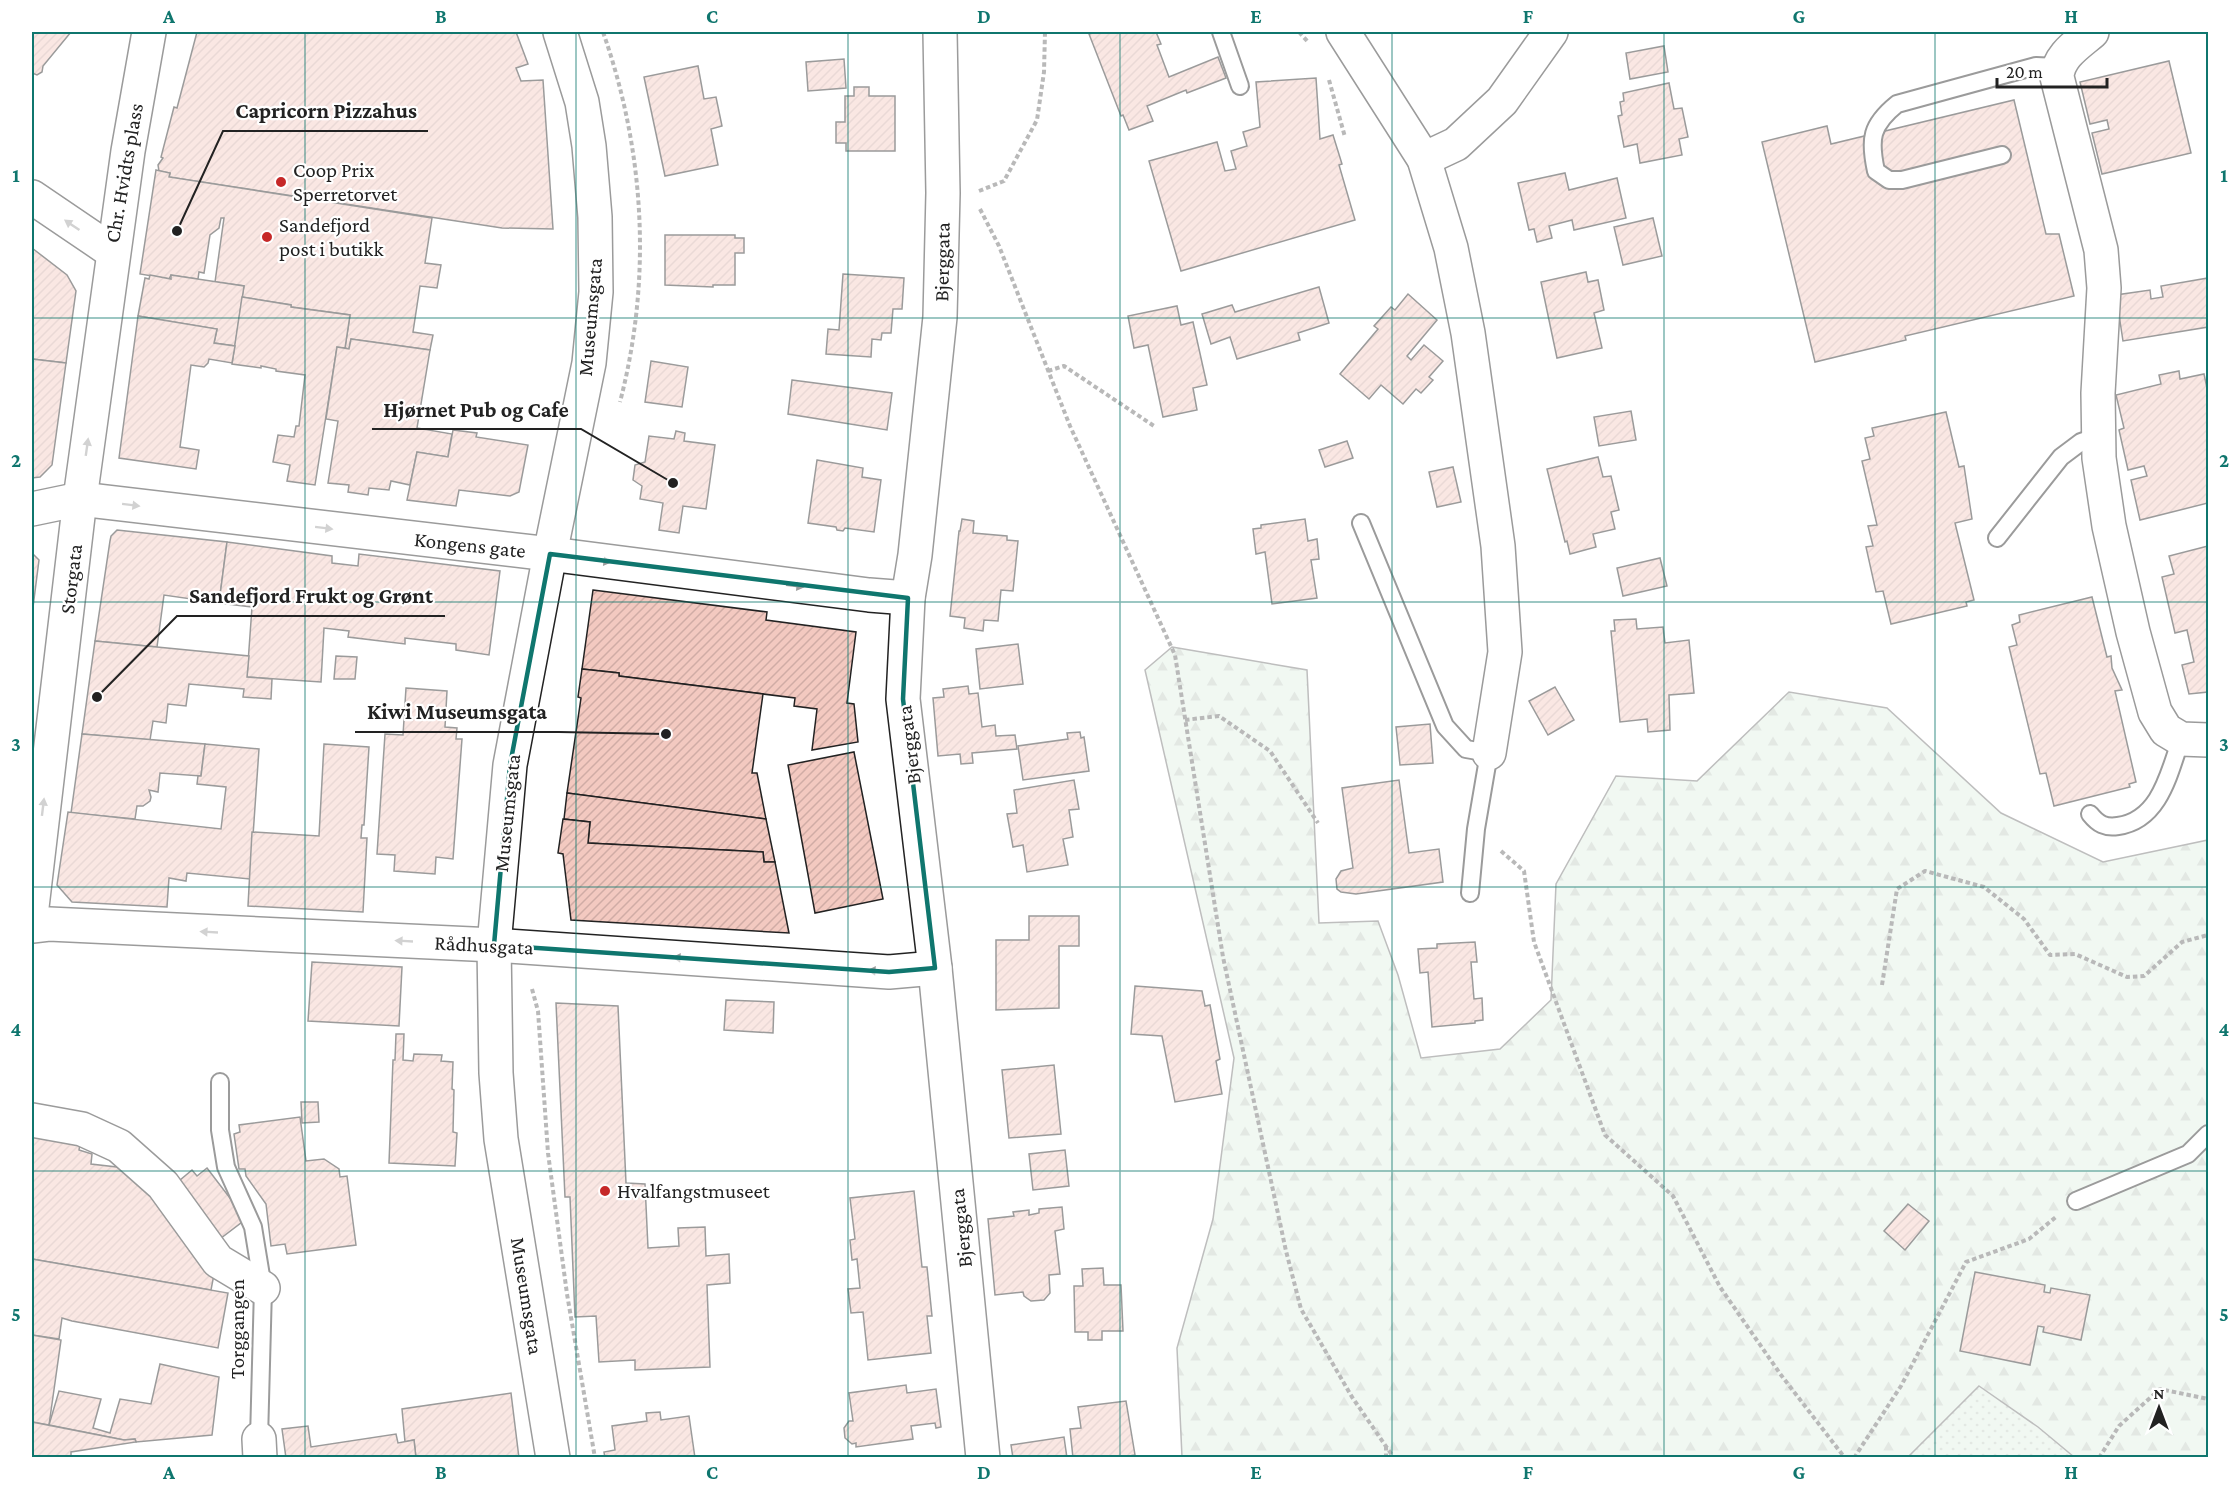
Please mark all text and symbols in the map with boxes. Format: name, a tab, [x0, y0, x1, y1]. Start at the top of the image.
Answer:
text: A	[162, 5, 176, 27]
text: B	[435, 5, 447, 27]
text: C	[706, 5, 718, 27]
text: D	[977, 5, 991, 27]
text: E	[1250, 5, 1262, 27]
text: F	[1523, 5, 1534, 27]
text: G	[1793, 5, 1806, 27]
text: H	[2064, 5, 2078, 27]
scale bar	[1997, 51, 2106, 89]
text: 20 m	[2006, 62, 2043, 82]
callout: Capricorn Pizzahus	[223, 91, 428, 131]
text: Capricorn Pizzahus	[235, 98, 417, 123]
street label: Chr. Hvidts plass	[100, 101, 148, 245]
place label: Coop Prix Sperretorvet	[293, 158, 398, 206]
text: 1	[12, 164, 20, 186]
text: 1	[2220, 164, 2228, 186]
marker: Coop Prix Sperretorvet	[274, 175, 288, 189]
place label: Sandefjord post i butikk	[279, 213, 383, 261]
one-way arrow	[64, 219, 81, 230]
street label: Bjerggata	[929, 222, 955, 302]
marker: Sandefjord post i butikk	[260, 230, 274, 244]
street label: Museumsgata	[573, 257, 607, 377]
callout: Hjørnet Pub og Cafe	[372, 389, 581, 429]
text: Hjørnet Pub og Cafe	[383, 397, 569, 422]
one-way arrow	[83, 437, 92, 456]
text: 2	[11, 449, 21, 471]
text: 2	[2219, 449, 2229, 471]
one-way arrow	[121, 501, 140, 510]
one-way arrow	[315, 523, 334, 533]
street label: Kongens gate	[413, 527, 527, 563]
street label: Storgata	[55, 542, 87, 615]
one-way arrow	[592, 556, 611, 565]
callout: Sandefjord Frukt og Grønt	[177, 576, 445, 616]
one-way arrow	[785, 581, 804, 590]
text: Sandefjord Frukt og Grønt	[189, 583, 434, 608]
callout: Kiwi Museumsgata	[355, 692, 559, 732]
text: Kiwi Museumsgata	[367, 699, 547, 724]
street label: Bjerggata	[892, 704, 926, 786]
text: 3	[11, 733, 21, 755]
text: 3	[2219, 733, 2229, 755]
street label: Museumsgata	[489, 752, 525, 873]
one-way arrow	[39, 797, 48, 816]
one-way arrow	[200, 928, 219, 937]
street label: Rådhusgata	[434, 930, 534, 960]
one-way arrow	[394, 937, 413, 946]
one-way arrow	[673, 953, 692, 962]
one-way arrow	[867, 966, 886, 975]
text: 4	[11, 1018, 22, 1040]
text: 4	[2219, 1018, 2230, 1040]
place label: Hvalfangstmuseet	[617, 1179, 771, 1203]
marker: Hvalfangstmuseet	[598, 1184, 612, 1198]
street label: Bjerggata	[945, 1187, 977, 1269]
street label: Museumsgata	[506, 1236, 548, 1357]
street label: Torggangen	[225, 1279, 249, 1379]
text: 5	[11, 1303, 21, 1325]
text: 5	[2219, 1303, 2229, 1325]
north arrow	[2129, 1378, 2189, 1438]
text: N	[2154, 1385, 2165, 1402]
text: A	[162, 1461, 176, 1483]
text: B	[435, 1461, 447, 1483]
text: C	[706, 1461, 718, 1483]
text: D	[977, 1461, 991, 1483]
text: E	[1250, 1461, 1262, 1483]
text: F	[1523, 1461, 1534, 1483]
text: G	[1793, 1461, 1806, 1483]
text: H	[2064, 1461, 2078, 1483]

